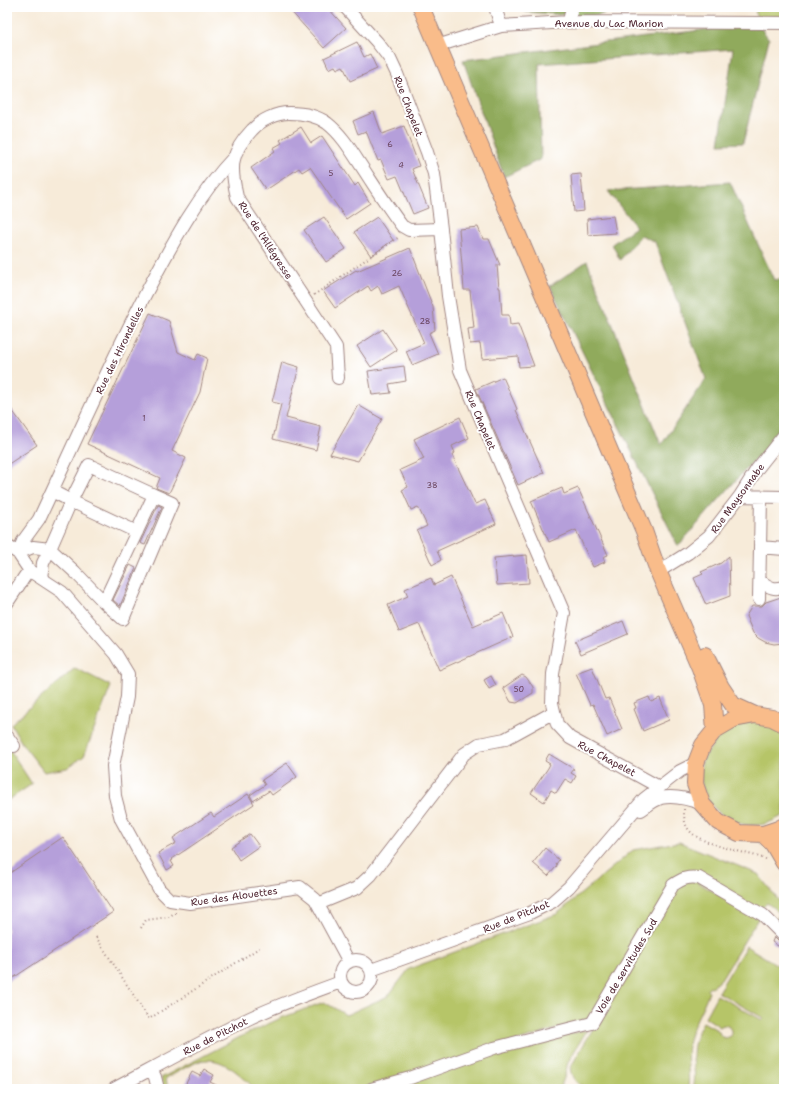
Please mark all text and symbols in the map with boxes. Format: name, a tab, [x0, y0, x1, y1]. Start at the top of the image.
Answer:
street label: Avenue du Lac Marion	[555, 17, 663, 30]
street label: Rue Chapelet	[391, 74, 426, 138]
house number: 6	[387, 139, 393, 150]
house number: 4	[398, 160, 404, 171]
house number: 5	[329, 168, 334, 179]
street label: Rue de l'Allégresse	[235, 199, 296, 282]
house number: 26	[392, 268, 403, 279]
street label: Rue des Hirondelles	[93, 304, 146, 396]
house number: 28	[420, 316, 430, 327]
street label: Rue Chapelet	[462, 388, 499, 452]
house number: 1	[142, 413, 146, 424]
street label: Rue Maysonnabe	[708, 460, 767, 536]
house number: 38	[427, 480, 437, 491]
house number: 50	[514, 684, 524, 695]
street label: Rue Chapelet	[576, 738, 638, 779]
street label: Rue des Alouettes	[190, 884, 278, 909]
street label: Rue de Pitchot	[481, 897, 551, 936]
street label: Voie de servitudes Sud	[593, 915, 661, 1017]
street label: Rue de Pitchot	[181, 1015, 250, 1058]

